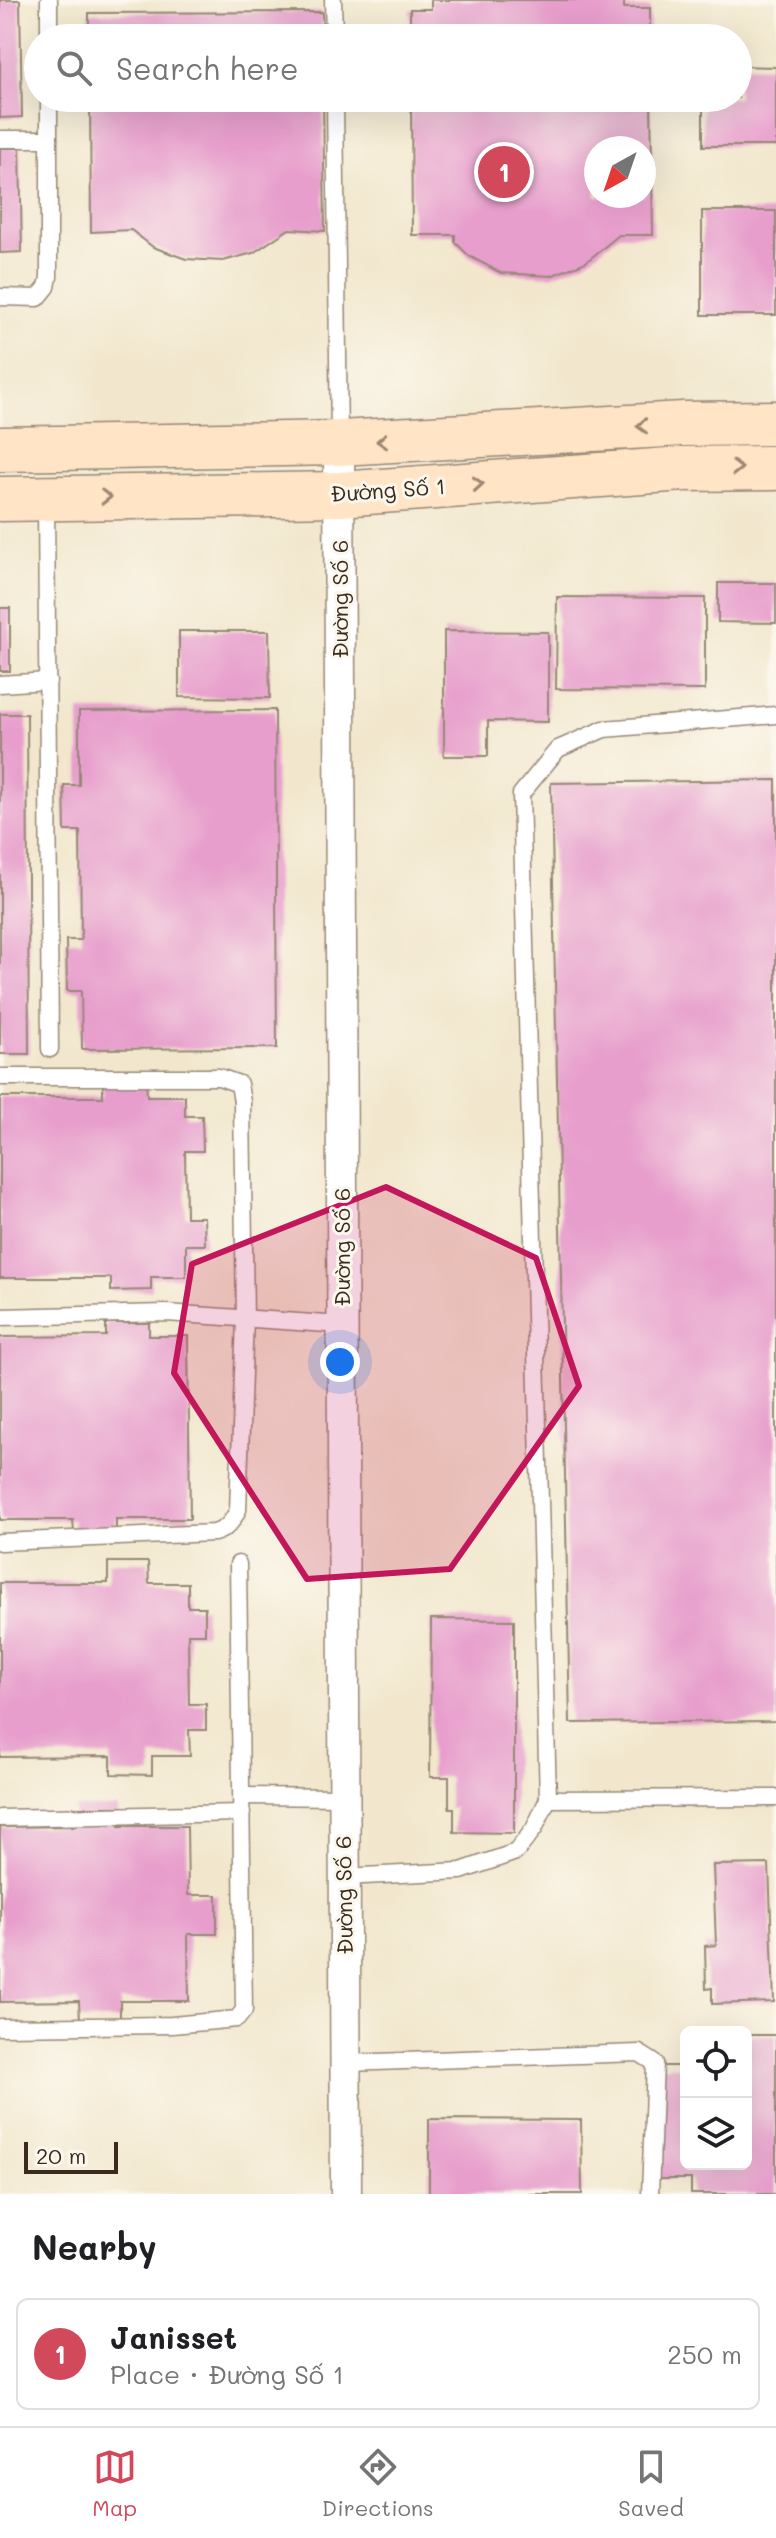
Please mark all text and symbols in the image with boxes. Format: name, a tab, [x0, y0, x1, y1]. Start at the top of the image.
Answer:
search box	[24, 24, 752, 112]
icon: search	[52, 46, 96, 90]
text: Search here	[116, 48, 299, 88]
north arrow	[584, 136, 656, 208]
pin: 1	[478, 142, 530, 202]
one-way arrow	[635, 418, 648, 435]
one-way arrow	[375, 432, 388, 449]
one-way arrow	[731, 460, 744, 477]
street label: Đường Số 1	[329, 471, 446, 508]
one-way arrow	[472, 476, 485, 493]
one-way arrow	[100, 488, 113, 506]
street label: Đường Số 6	[325, 540, 354, 658]
street label: Đường Số 6	[327, 1188, 356, 1306]
your location	[320, 1342, 360, 1382]
street label: Đường Số 6	[328, 1835, 359, 1955]
map controls	[680, 2026, 752, 2170]
button: locate	[680, 2026, 752, 2098]
button: layers	[680, 2098, 752, 2170]
scale bar	[24, 2138, 118, 2174]
text: 20 m	[36, 2141, 86, 2170]
text: Nearby	[32, 2224, 157, 2269]
text: Janisset	[110, 2317, 237, 2357]
text: 1	[54, 2337, 66, 2371]
text: 250 m	[667, 2337, 742, 2371]
text: Place · Đường Số 1	[110, 2357, 344, 2391]
tab: Map	[92, 2445, 137, 2522]
tab: Directions	[322, 2445, 434, 2522]
tab: Saved	[618, 2445, 684, 2522]

